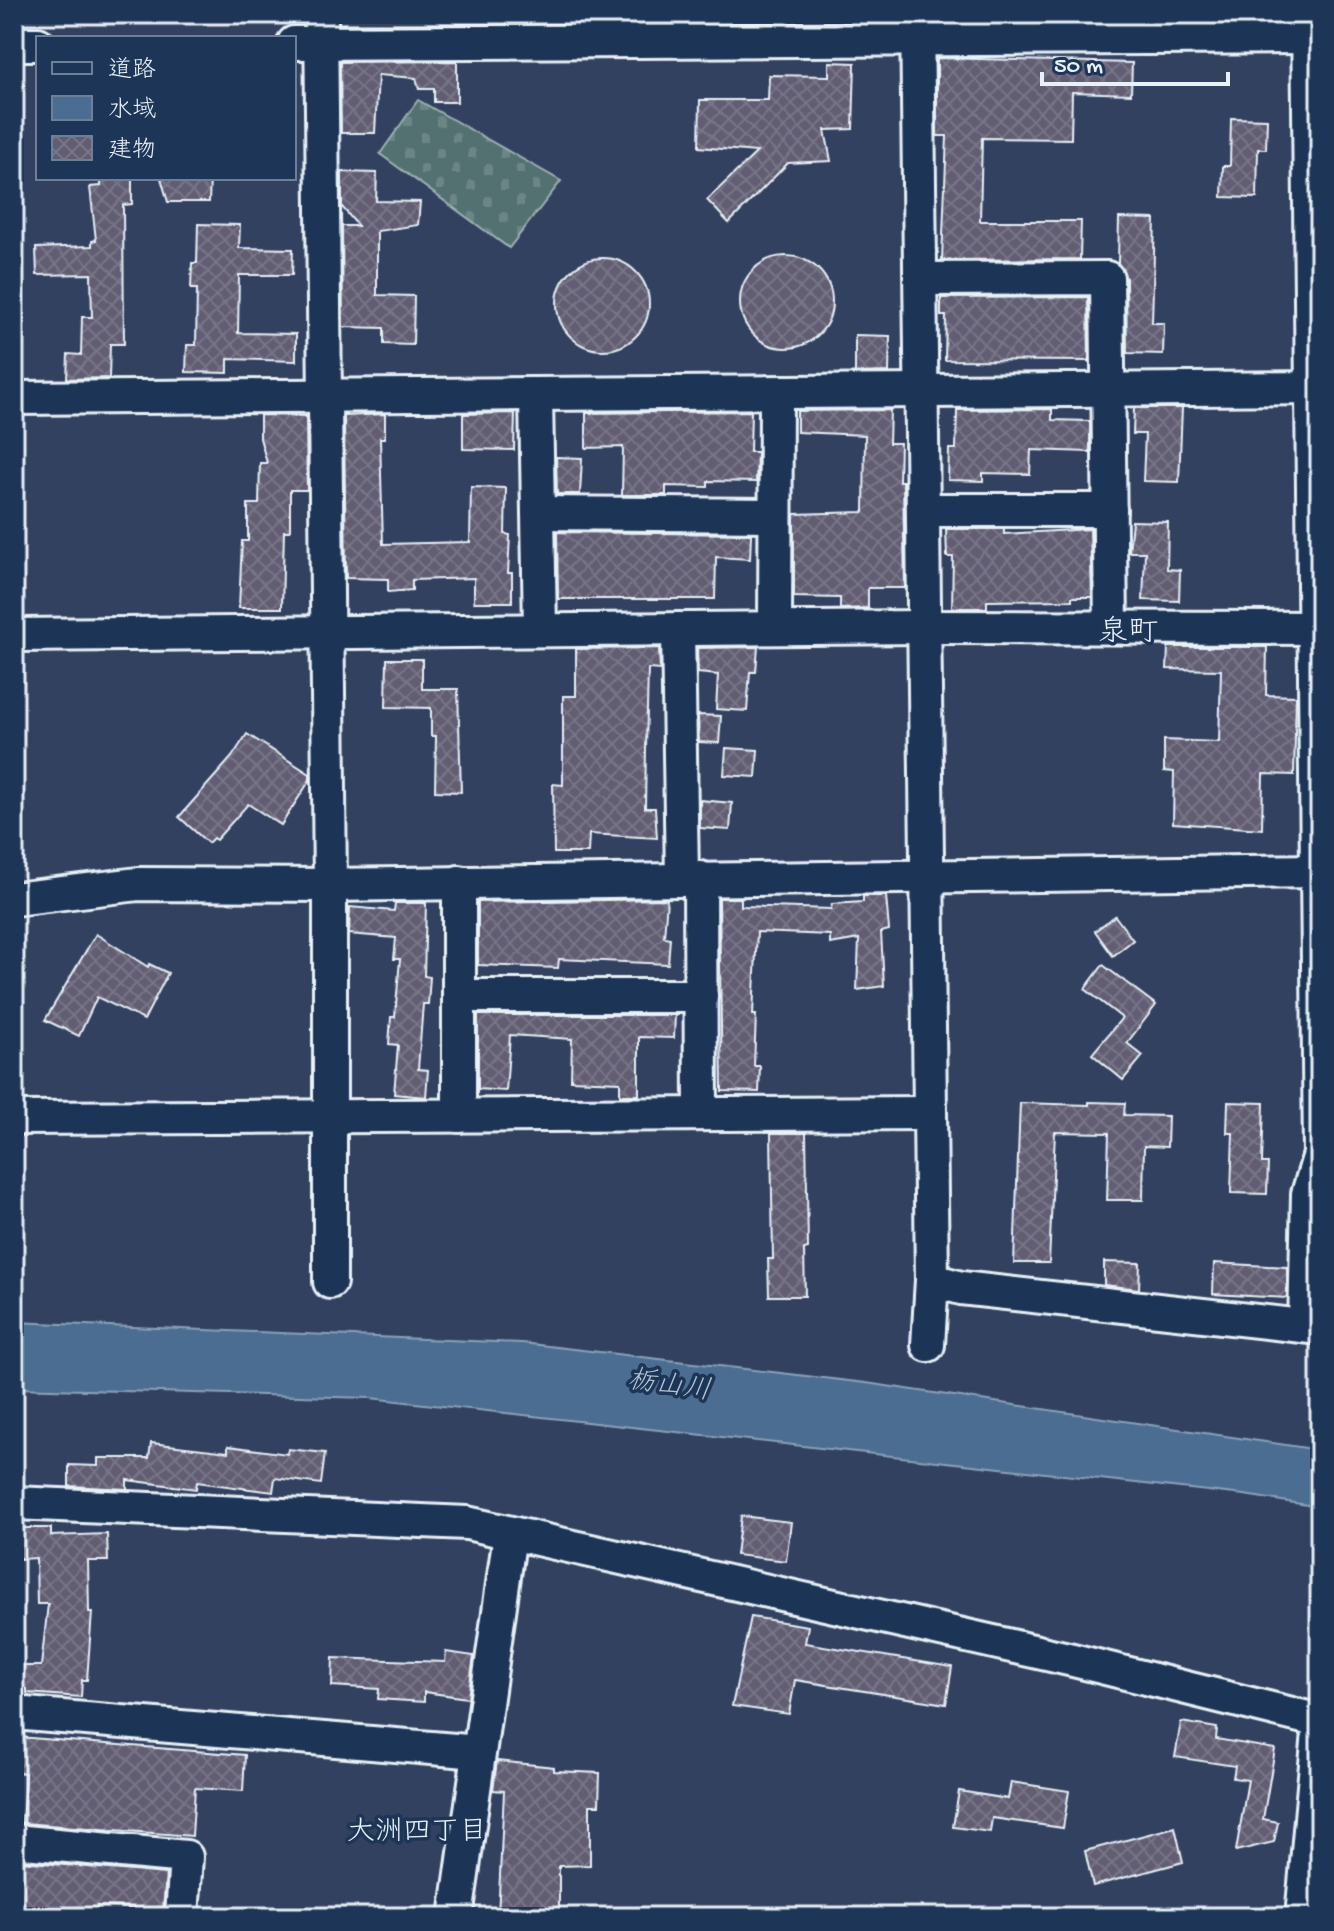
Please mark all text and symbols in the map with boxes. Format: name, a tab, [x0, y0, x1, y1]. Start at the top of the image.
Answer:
legend	[36, 36, 296, 180]
scale bar	[1042, 36, 1228, 86]
text: 50 m	[1054, 53, 1103, 82]
text: 道路	[108, 56, 156, 86]
text: 水域	[108, 96, 156, 126]
text: 建物	[108, 136, 156, 166]
district label: 泉町	[1098, 615, 1158, 652]
water label: 栃山川	[625, 1365, 713, 1409]
district label: 大洲四丁目	[347, 1817, 487, 1850]

